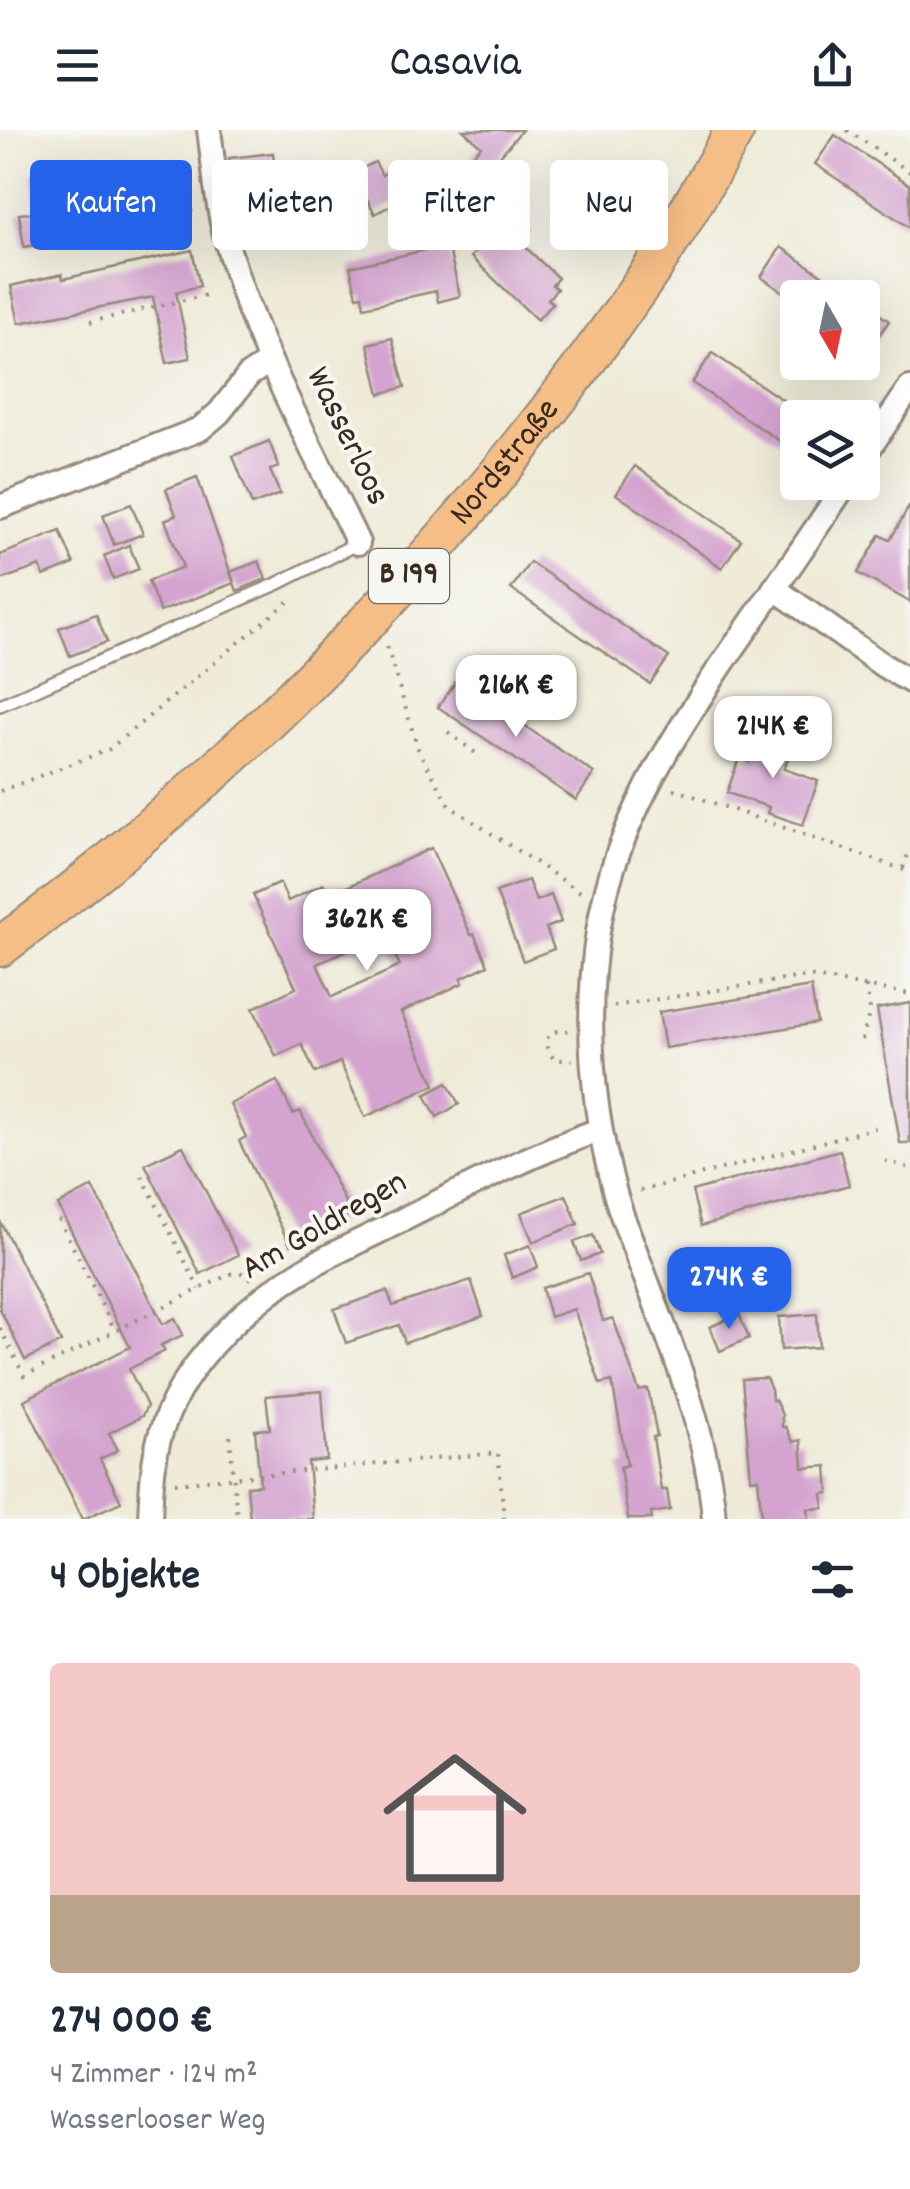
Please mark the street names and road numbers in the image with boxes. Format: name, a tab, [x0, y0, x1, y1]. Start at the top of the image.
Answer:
street label: Wasserloos	[291, 359, 401, 515]
street label: Nordstraße	[439, 389, 573, 538]
road number: B 199	[369, 549, 449, 603]
street label: Am Goldregen	[233, 1159, 417, 1295]

